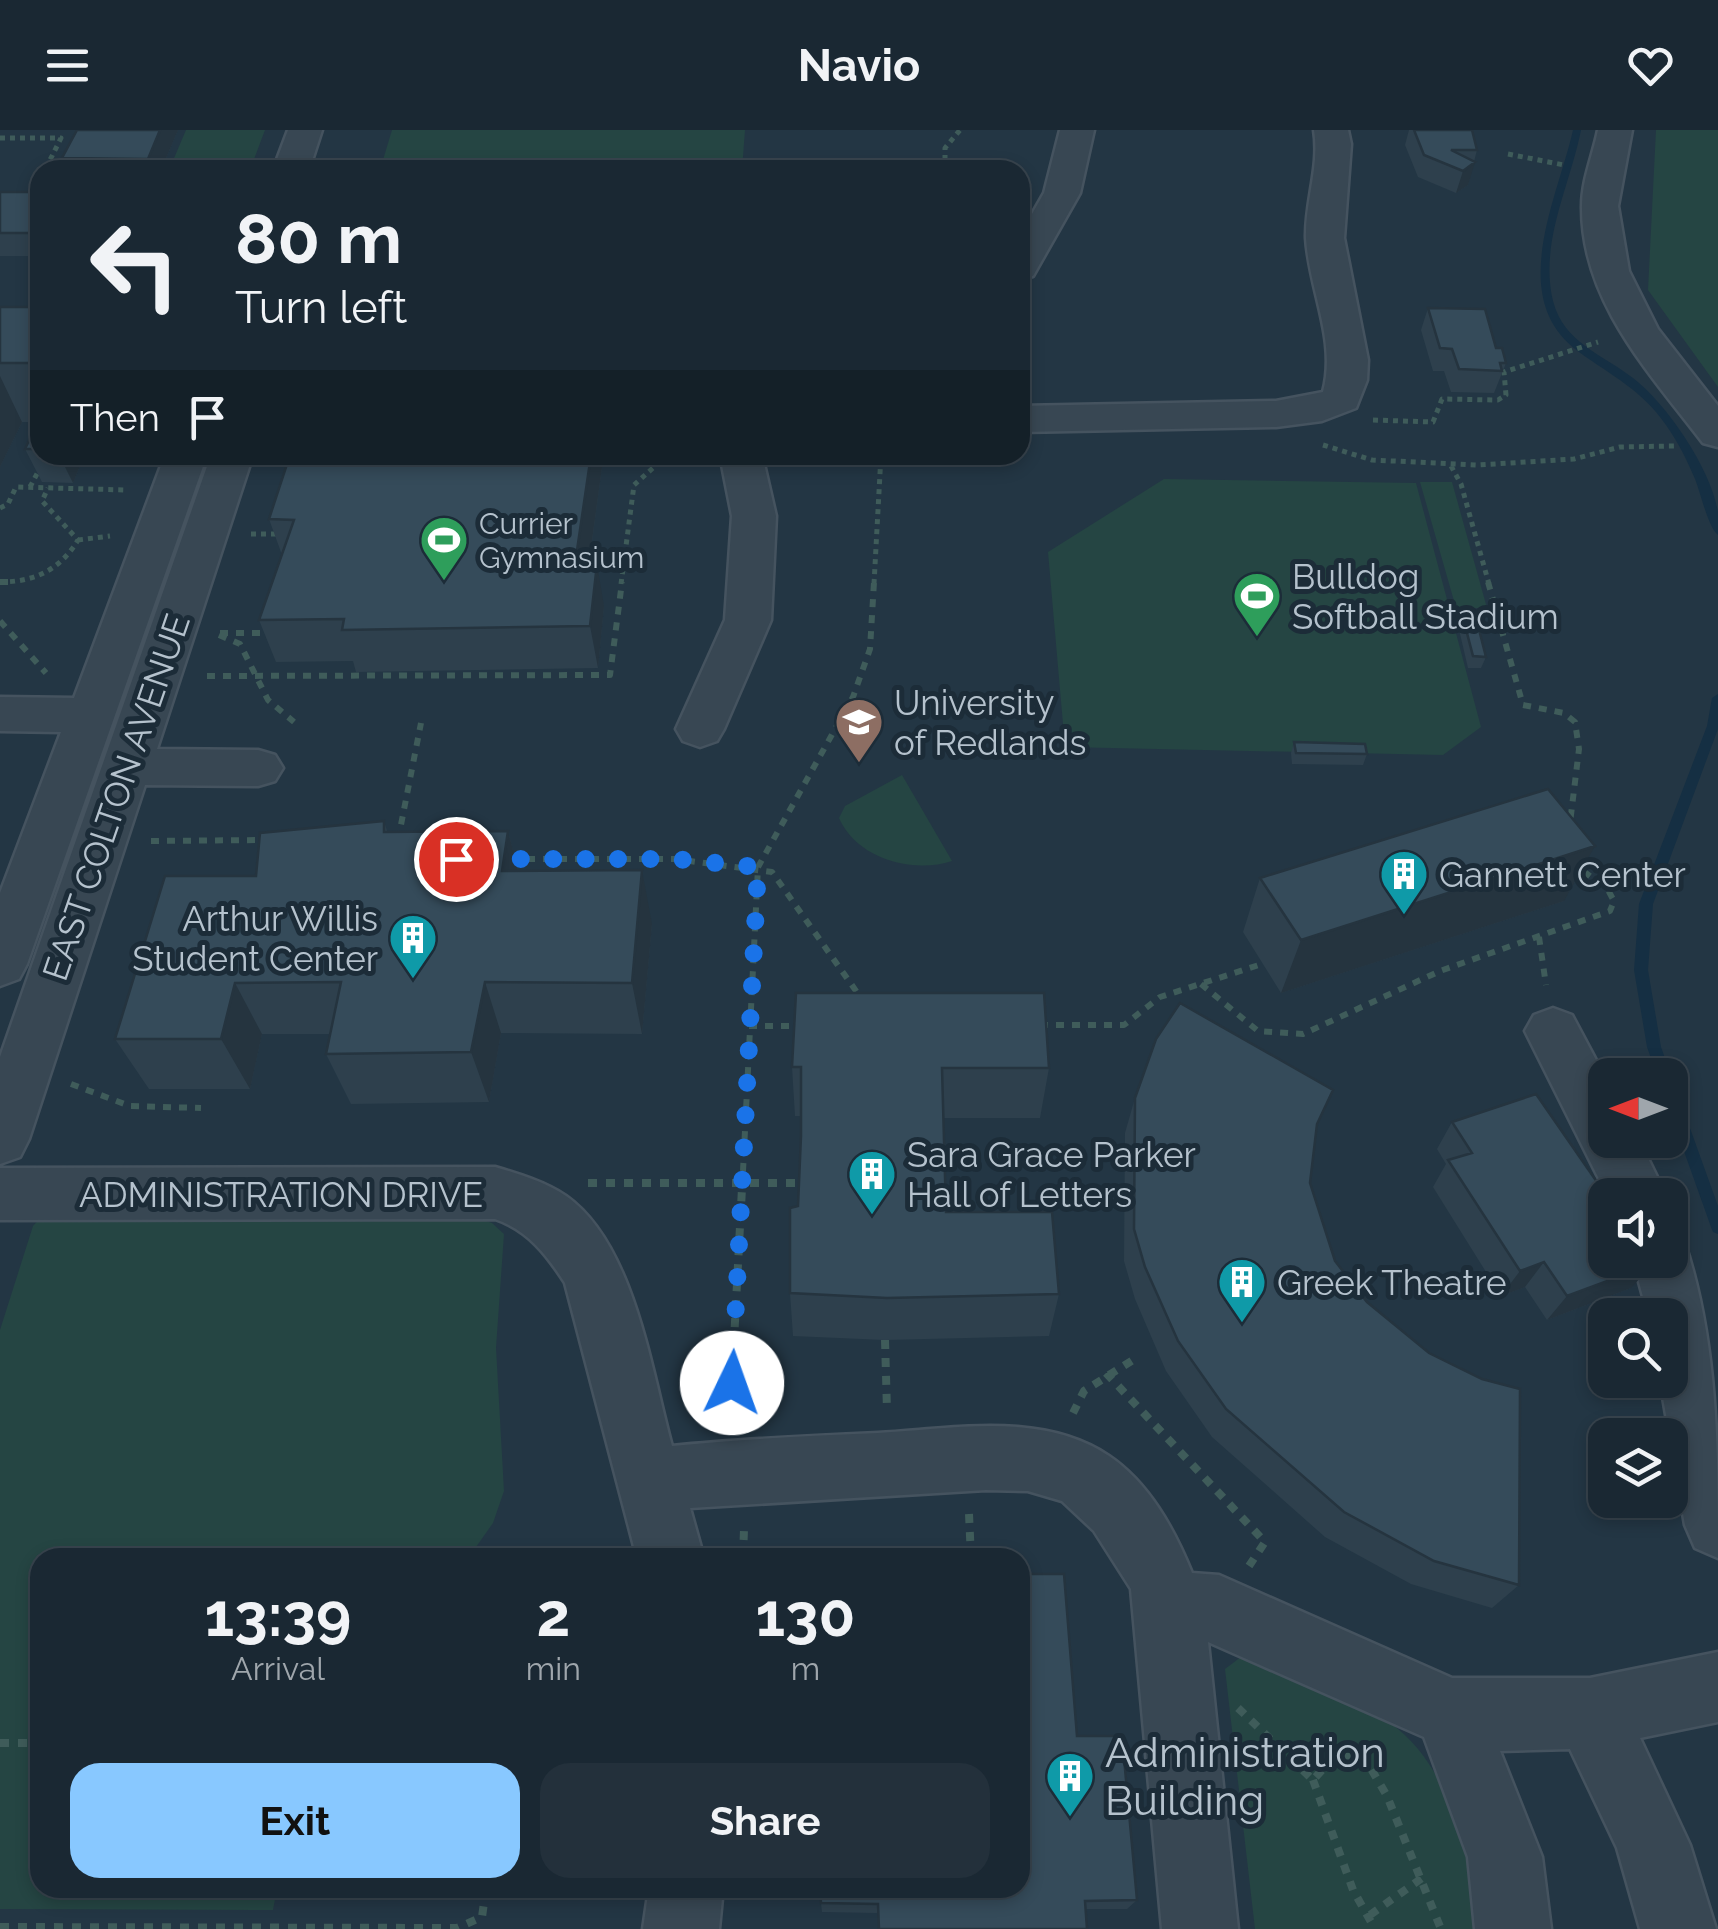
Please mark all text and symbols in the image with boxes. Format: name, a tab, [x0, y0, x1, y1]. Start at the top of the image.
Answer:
icon: menu	[40, 38, 95, 93]
icon: heart	[1623, 38, 1678, 93]
text: Navio	[798, 39, 920, 92]
text: 80 m	[235, 197, 402, 279]
icon: left	[70, 200, 200, 330]
text: Turn left	[235, 281, 407, 334]
icon: arrive	[180, 390, 235, 445]
text: Then	[70, 395, 160, 440]
place label: Currier Gymnasium	[479, 506, 644, 575]
sports icon: Currier Gymnasium	[418, 514, 470, 582]
place label: Bulldog Softball Stadium	[1292, 556, 1559, 637]
sports icon: Bulldog Softball Stadium	[1231, 570, 1283, 638]
street label: EAST COLTON AVENUE	[34, 608, 198, 986]
place label: University of Redlands	[894, 682, 1087, 763]
school or university icon: University of Redlands	[833, 696, 885, 764]
pin	[414, 817, 499, 902]
icon: arrive	[429, 832, 484, 887]
building icon: Gannett Center	[1378, 848, 1430, 916]
place label: Gannett Center	[1439, 854, 1686, 895]
place label: Arthur Willis Student Center	[132, 898, 378, 979]
building icon: Arthur Willis Student Center	[387, 912, 439, 980]
north arrow	[1588, 1058, 1688, 1158]
map controls	[1588, 1058, 1688, 1518]
place label: Sara Grace Parker Hall of Letters	[907, 1134, 1196, 1215]
building icon: Sara Grace Parker Hall of Letters	[846, 1148, 898, 1216]
street label: ADMINISTRATION DRIVE	[79, 1174, 483, 1215]
button: sound	[1588, 1178, 1688, 1278]
building icon: Greek Theatre	[1216, 1256, 1268, 1324]
place label: Greek Theatre	[1277, 1262, 1507, 1303]
button: search	[1588, 1298, 1688, 1398]
position arrow	[680, 1331, 784, 1435]
button: layers	[1588, 1418, 1688, 1518]
text: 13:39	[205, 1580, 351, 1650]
text: 2	[536, 1580, 570, 1650]
text: 130	[755, 1580, 855, 1650]
text: Arrival	[231, 1650, 325, 1687]
text: min	[526, 1650, 581, 1687]
text: m	[791, 1650, 820, 1687]
place label: Administration Building	[1105, 1728, 1385, 1825]
building icon: Administration Building	[1044, 1750, 1096, 1818]
button: Exit	[70, 1763, 520, 1878]
button: Share	[540, 1763, 990, 1878]

